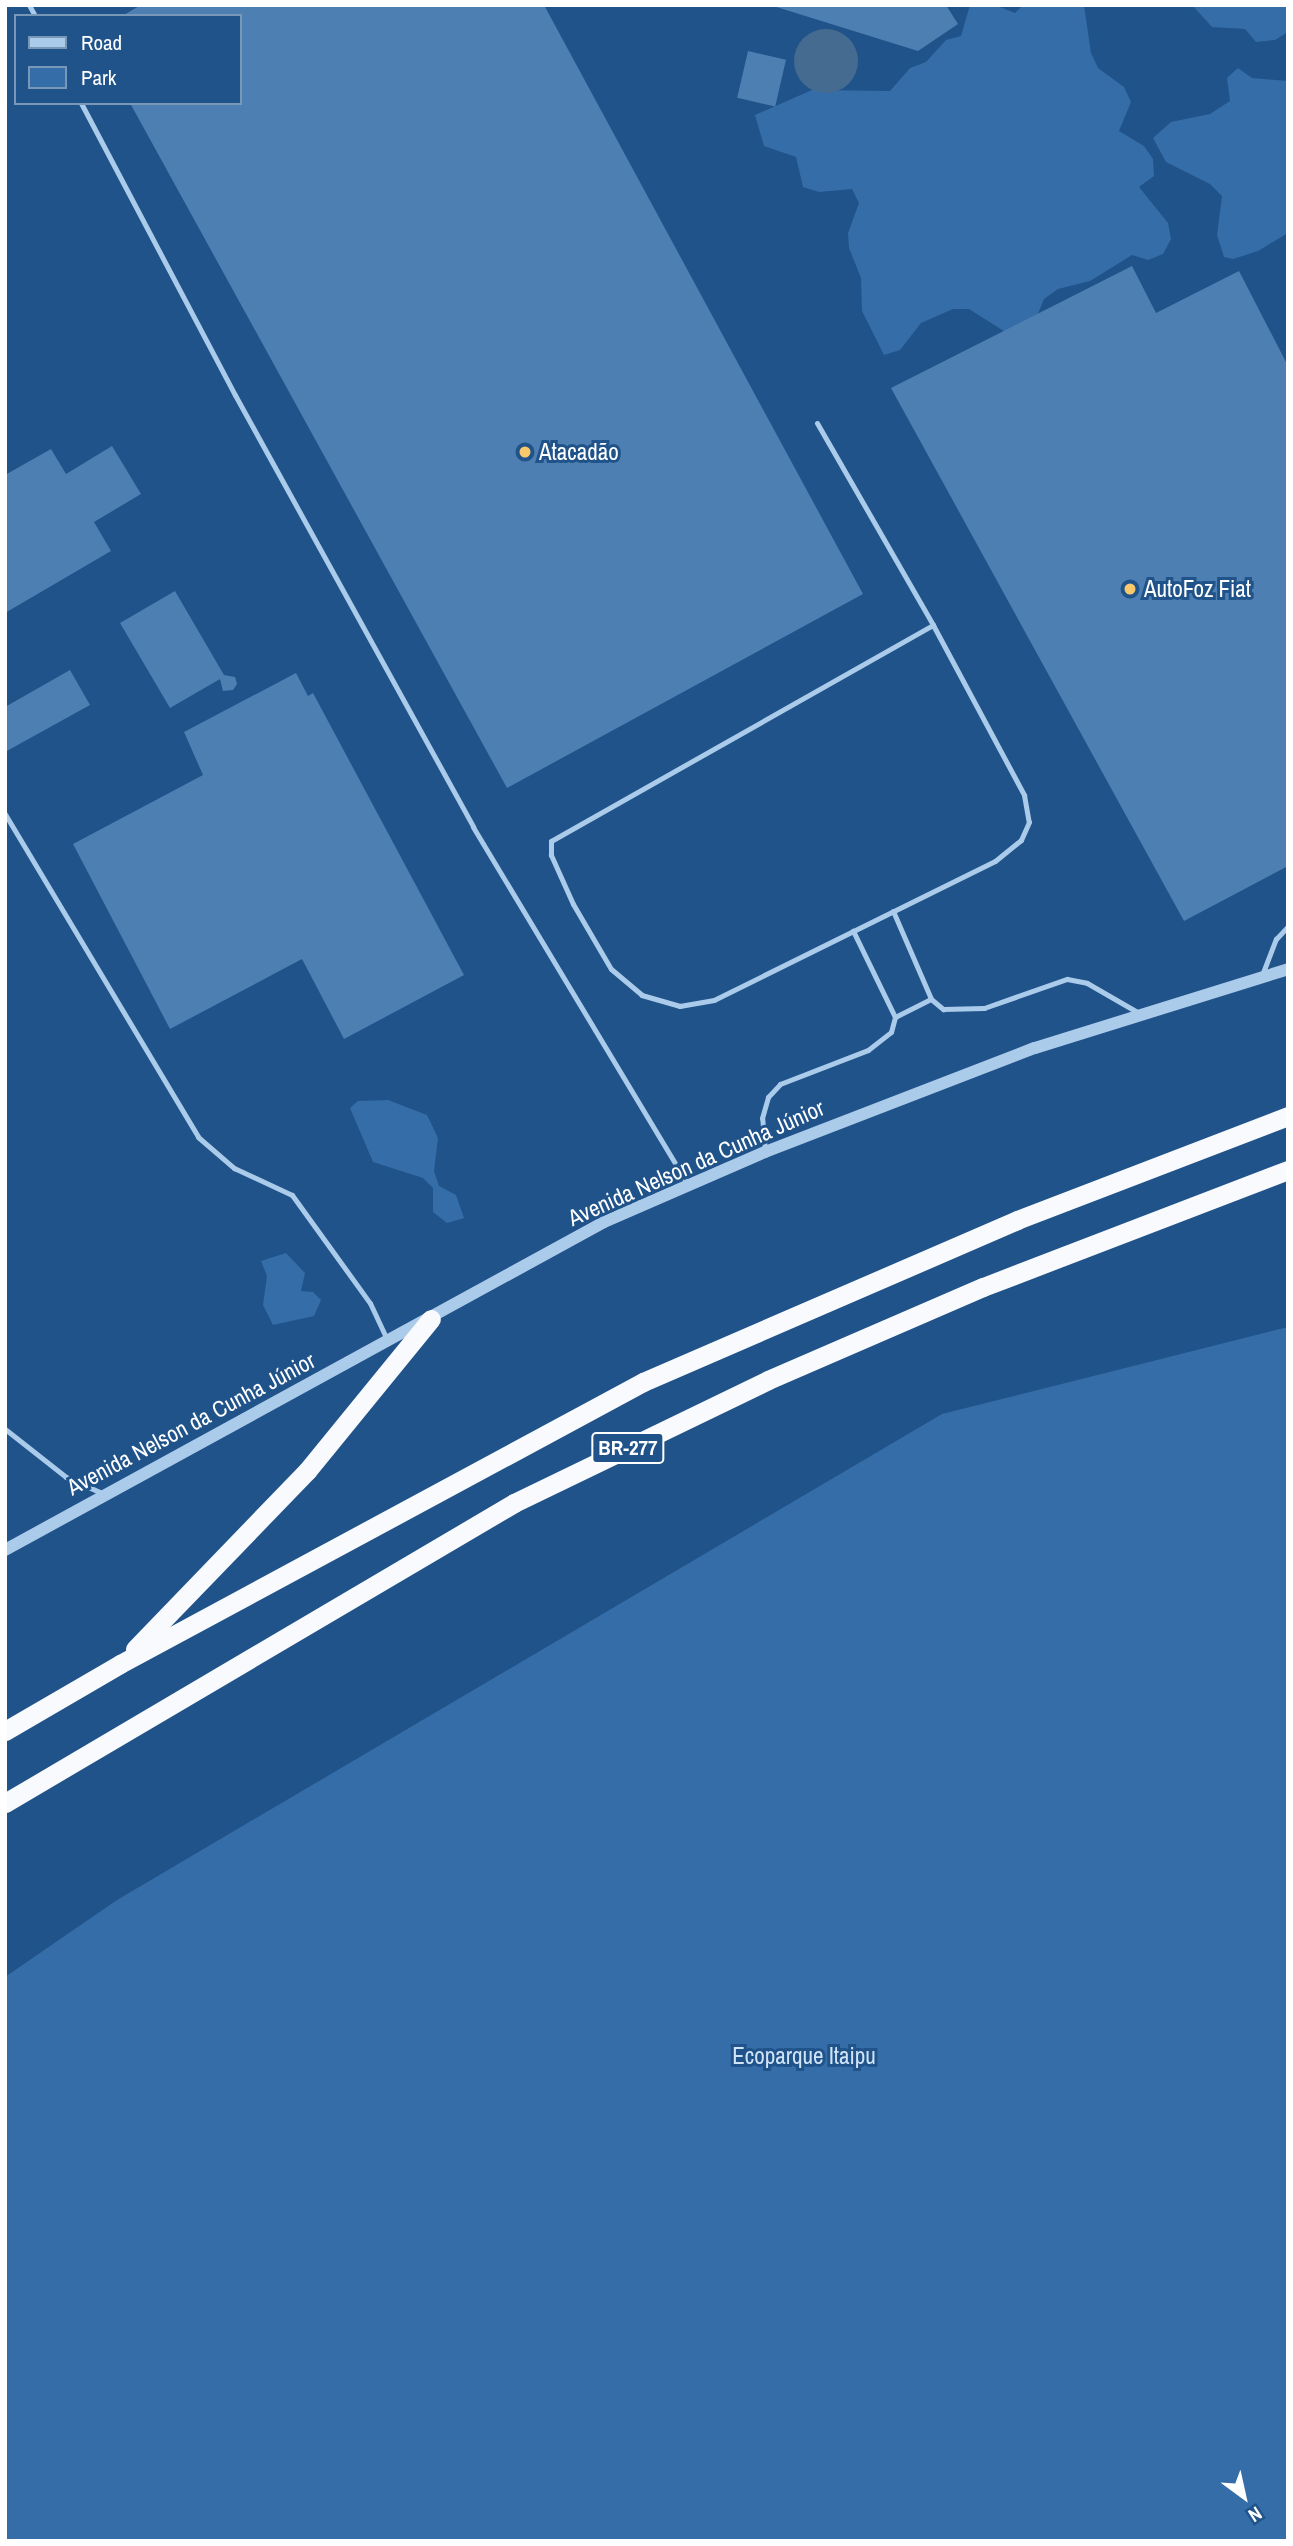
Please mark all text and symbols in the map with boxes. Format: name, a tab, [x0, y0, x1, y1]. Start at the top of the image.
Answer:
legend	[14, 14, 242, 105]
text: Road	[81, 28, 122, 57]
text: Park	[81, 63, 116, 92]
place label: Atacadão	[539, 438, 619, 466]
marker: Atacadão	[517, 444, 533, 460]
place label: AutoFoz Fiat	[1144, 575, 1251, 603]
marker: AutoFoz Fiat	[1122, 581, 1138, 597]
street label: Avenida Nelson da Cunha Júnior	[564, 1094, 828, 1232]
street label: Avenida Nelson da Cunha Júnior	[62, 1347, 320, 1501]
road number: BR-277	[591, 1430, 665, 1466]
park label: Ecoparque Itaipu	[732, 2042, 876, 2070]
north arrow	[1209, 2462, 1279, 2532]
text: N	[1244, 2501, 1267, 2529]

